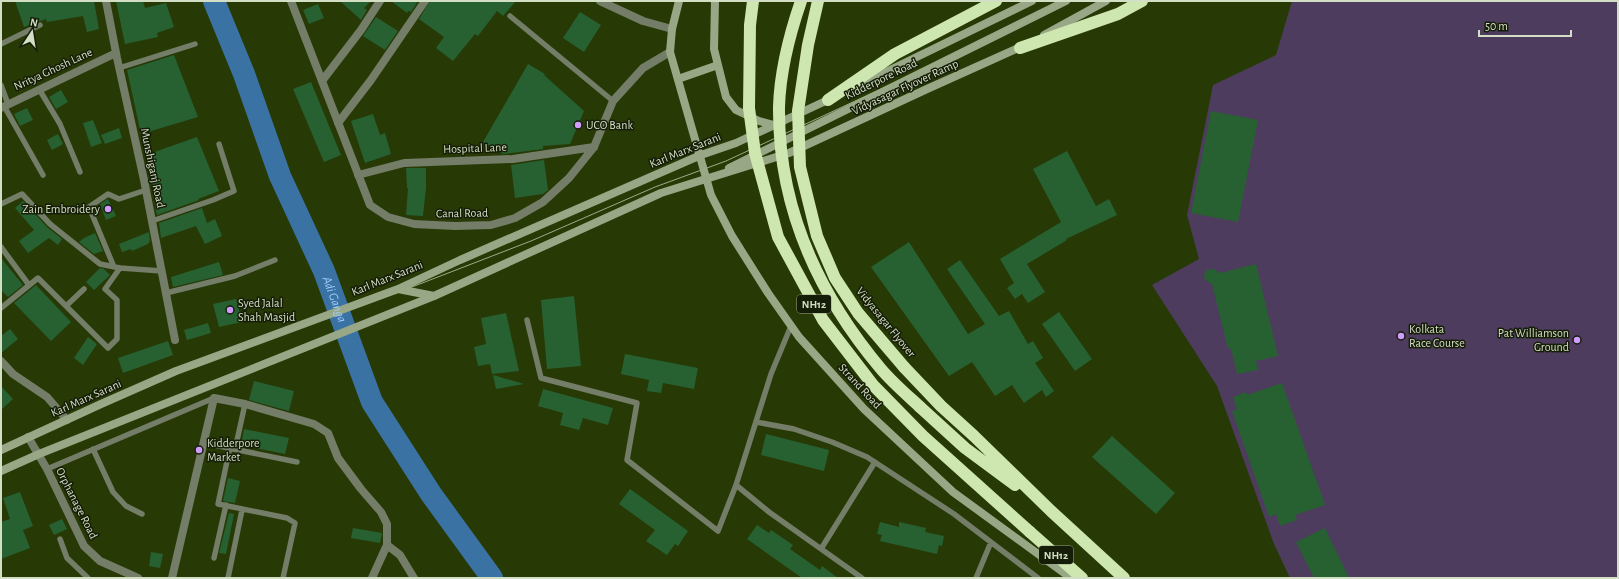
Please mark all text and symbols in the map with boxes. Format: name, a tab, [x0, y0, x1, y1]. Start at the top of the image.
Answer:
north arrow	[12, 12, 52, 52]
scale bar	[1479, 12, 1571, 38]
text: N	[29, 17, 39, 29]
text: 50 m	[1485, 20, 1508, 32]
street label: Nritya Ghosh Lane	[12, 46, 95, 93]
street label: Kidderpore Road	[843, 56, 919, 102]
street label: Vidyasagar Flyover Ramp	[850, 57, 961, 118]
place label: UCO Bank	[586, 119, 633, 131]
marker: UCO Bank	[573, 120, 583, 130]
street label: Munshiganj Road	[138, 127, 167, 209]
street label: Karl Marx Sarani	[648, 130, 722, 170]
street label: Hospital Lane	[443, 141, 507, 155]
place label: Zain Embroidery	[22, 203, 100, 216]
marker: Zain Embroidery	[103, 204, 113, 214]
street label: Canal Road	[436, 207, 488, 219]
street label: Karl Marx Sarani	[350, 258, 424, 298]
water label: Adi Ganga	[320, 274, 349, 324]
street label: Vidyasagar Flyover	[853, 285, 918, 360]
road number: NH12	[797, 295, 831, 313]
place label: Syed Jalal Shah Masjid	[238, 297, 295, 324]
marker: Syed Jalal Shah Masjid	[225, 305, 235, 315]
place label: Kolkata Race Course	[1409, 323, 1465, 349]
place label: Pat Williamson Ground	[1498, 327, 1569, 353]
marker: Kolkata Race Course	[1396, 331, 1406, 341]
marker: Pat Williamson Ground	[1572, 335, 1582, 345]
street label: Strand Road	[836, 361, 884, 411]
street label: Karl Marx Sarani	[49, 377, 123, 419]
place label: Kidderpore Market	[207, 437, 260, 463]
marker: Kidderpore Market	[194, 445, 204, 455]
street label: Orphanage Road	[54, 465, 100, 541]
road number: NH12	[1039, 546, 1073, 564]

